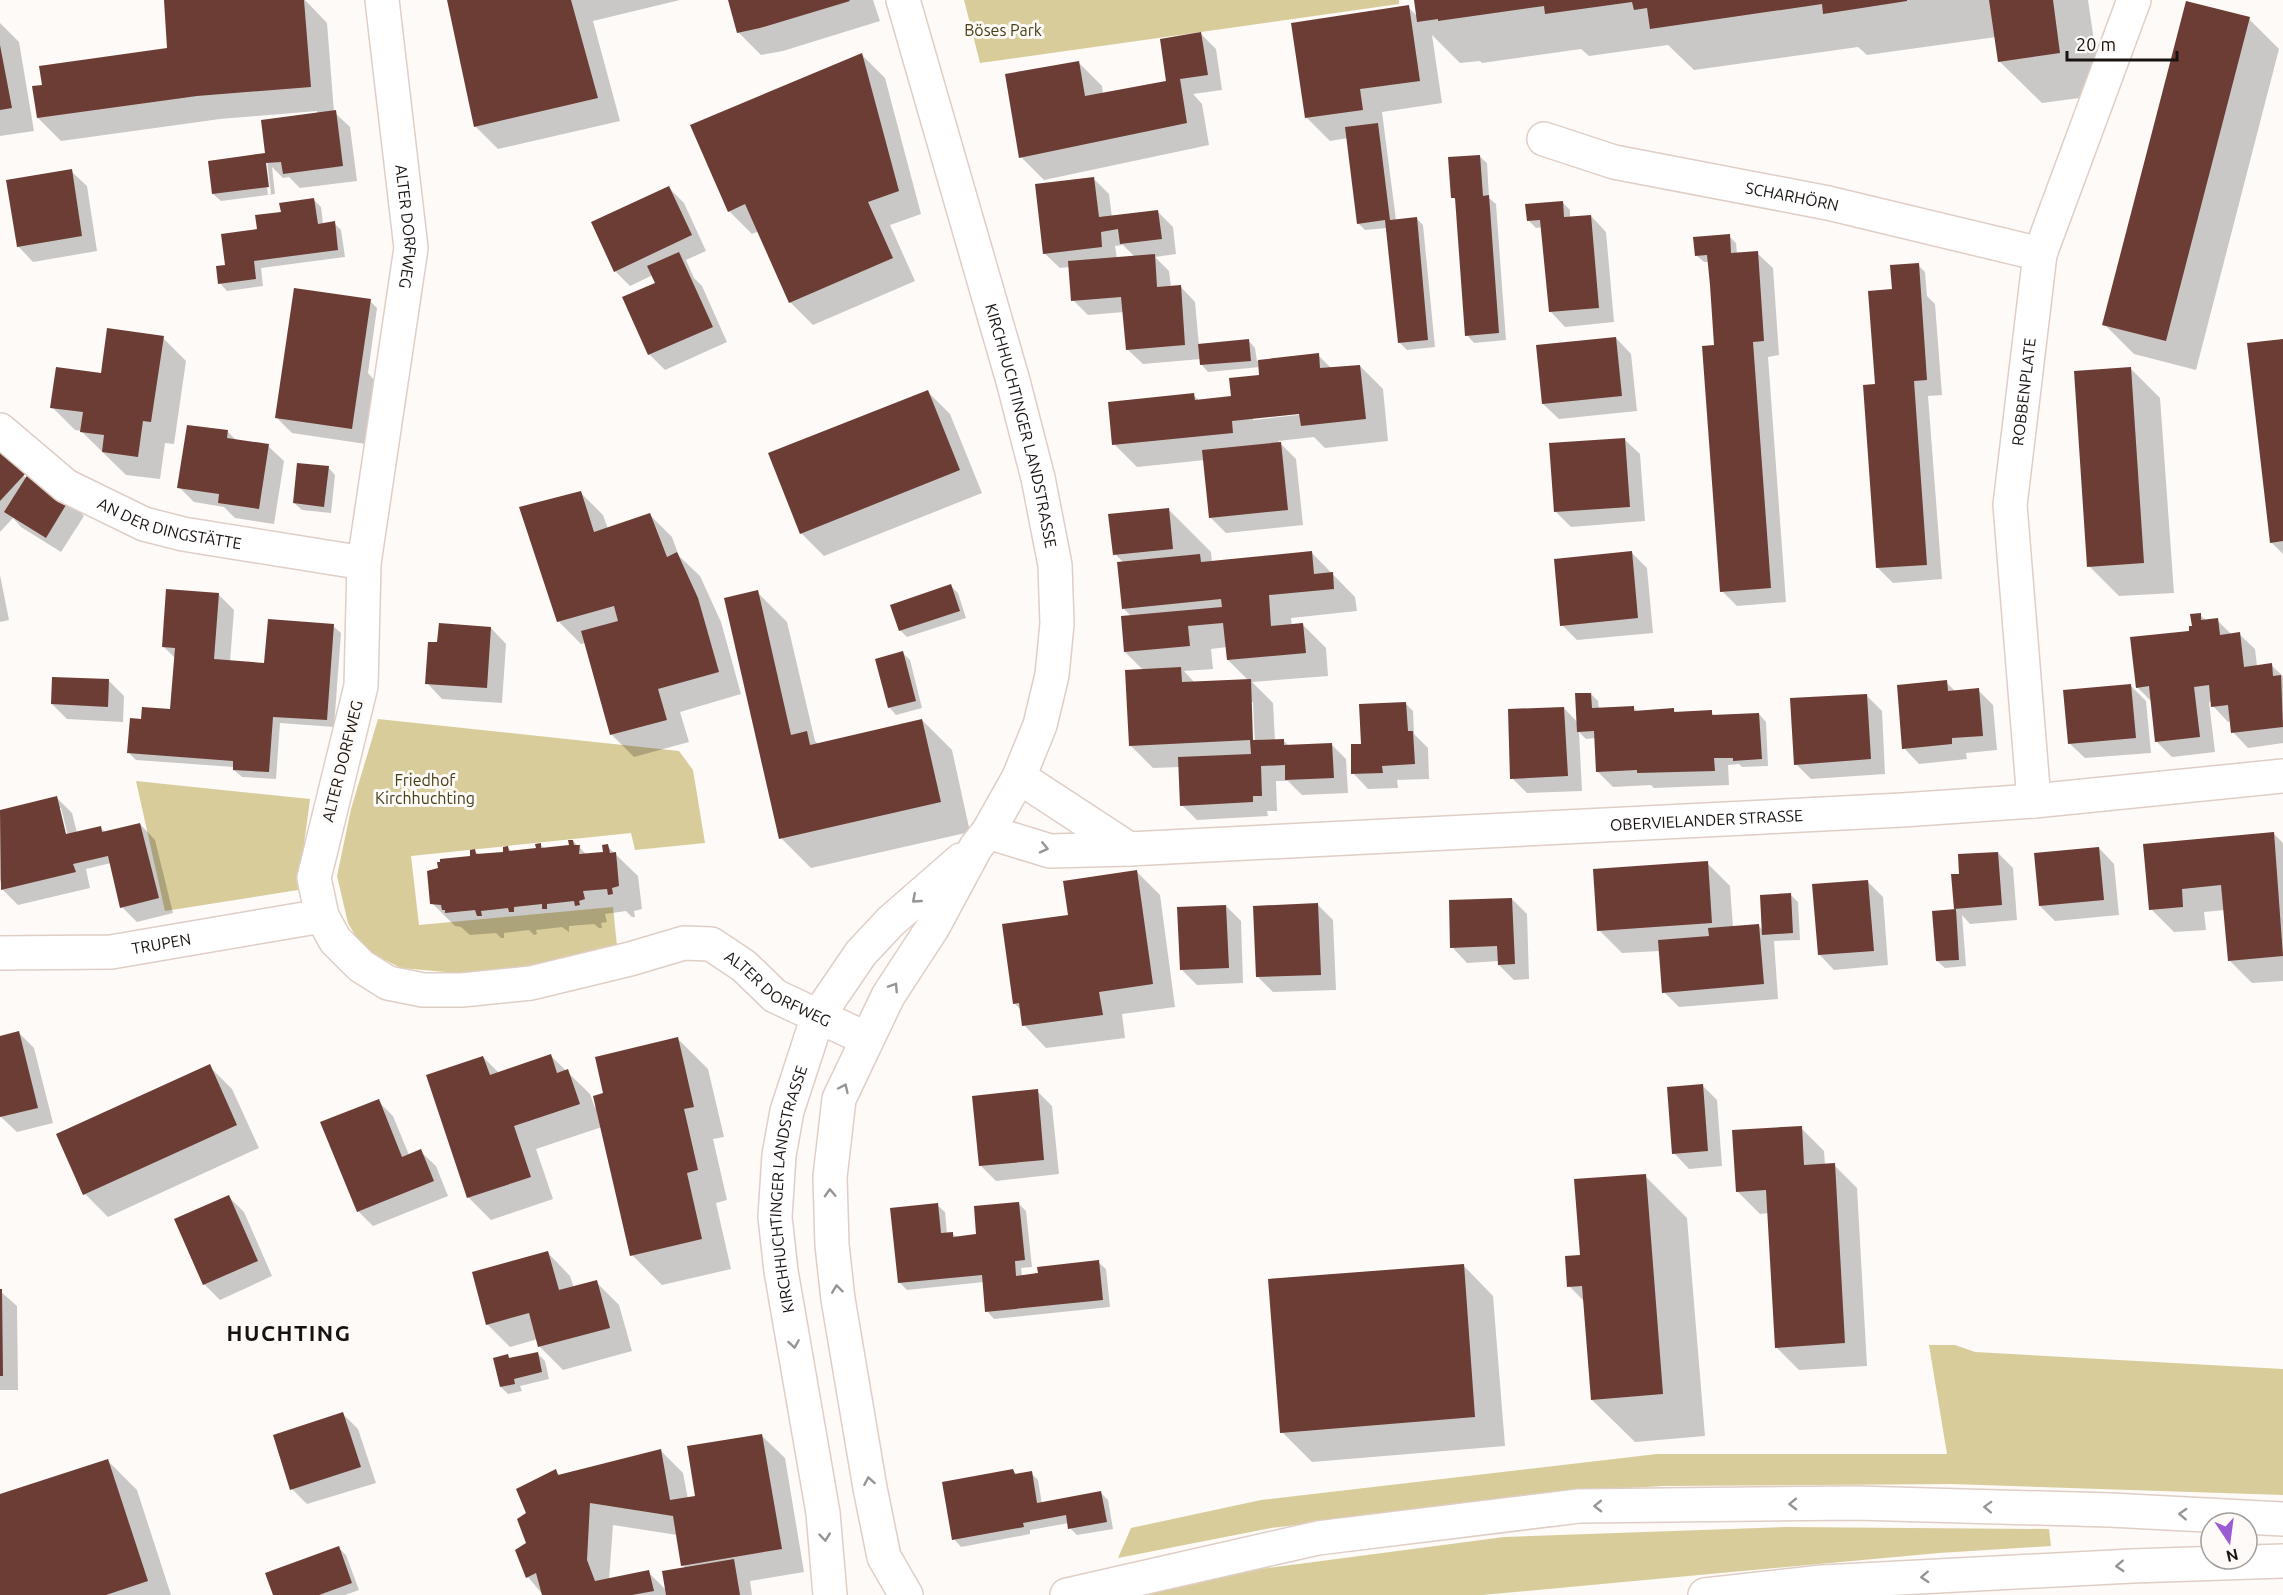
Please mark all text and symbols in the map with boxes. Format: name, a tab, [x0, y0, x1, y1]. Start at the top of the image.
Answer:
park label: Böses Park	[964, 21, 1042, 39]
scale bar	[2067, 24, 2176, 62]
text: 20 m	[2076, 34, 2116, 54]
street label: ALTER DORFWEG	[392, 163, 420, 290]
street label: SCHARHÖRN	[1744, 178, 1841, 214]
street label: KIRCHHUCHTINGER LANDSTRASSE	[982, 301, 1060, 549]
street label: ROBBENPLATE	[2008, 337, 2039, 447]
street label: AN DER DINGSTÄTTE	[95, 494, 243, 552]
street label: ALTER DORFWEG	[318, 698, 366, 824]
park label: Friedhof Kirchhuchting	[375, 771, 475, 807]
street label: OBERVIELANDER STRASSE	[1609, 806, 1803, 834]
one-way arrow	[1039, 841, 1049, 854]
one-way arrow	[912, 892, 923, 903]
street label: TRUPEN	[130, 930, 192, 957]
street label: ALTER DORFWEG	[722, 947, 834, 1030]
one-way arrow	[887, 982, 898, 993]
street label: KIRCHHUCHTINGER LANDSTRASSE	[766, 1063, 810, 1314]
one-way arrow	[836, 1084, 848, 1095]
one-way arrow	[824, 1189, 837, 1198]
one-way arrow	[831, 1284, 844, 1293]
district label: HUCHTING	[227, 1320, 351, 1345]
one-way arrow	[788, 1339, 800, 1349]
one-way arrow	[863, 1476, 876, 1486]
one-way arrow	[1788, 1498, 1797, 1510]
one-way arrow	[1593, 1500, 1602, 1512]
one-way arrow	[1983, 1501, 1992, 1513]
one-way arrow	[2178, 1508, 2187, 1521]
north arrow	[2199, 1511, 2259, 1571]
one-way arrow	[818, 1532, 831, 1541]
text: N	[2225, 1546, 2240, 1566]
one-way arrow	[2115, 1560, 2124, 1573]
one-way arrow	[1920, 1571, 1929, 1583]

